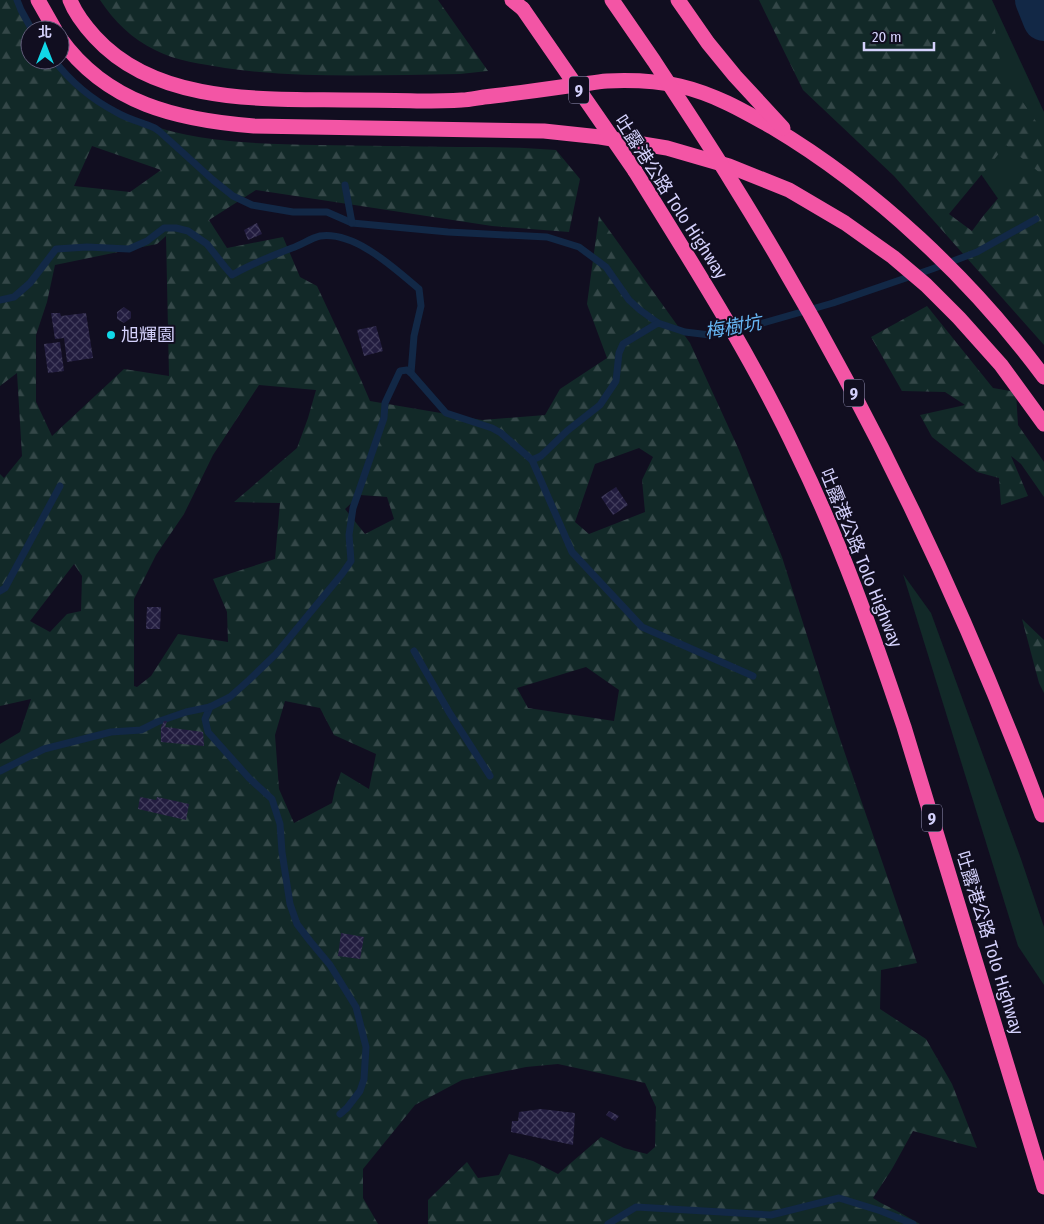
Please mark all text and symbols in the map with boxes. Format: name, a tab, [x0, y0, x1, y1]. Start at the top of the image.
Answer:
north arrow	[20, 20, 70, 70]
scale bar	[864, 20, 934, 52]
text: 北	[38, 24, 52, 41]
text: 20 m	[872, 28, 902, 46]
road number: 9	[569, 76, 589, 104]
street label: 吐露港公路 Tolo Highway	[610, 111, 732, 283]
water label: 梅樹坑	[703, 310, 766, 343]
place label: 旭輝園	[121, 324, 175, 346]
marker: 旭輝園	[105, 329, 117, 341]
road number: 9	[844, 379, 864, 406]
street label: 吐露港公路 Tolo Highway	[815, 465, 907, 651]
road number: 9	[922, 804, 942, 831]
street label: 吐露港公路 Tolo Highway	[952, 848, 1028, 1038]

